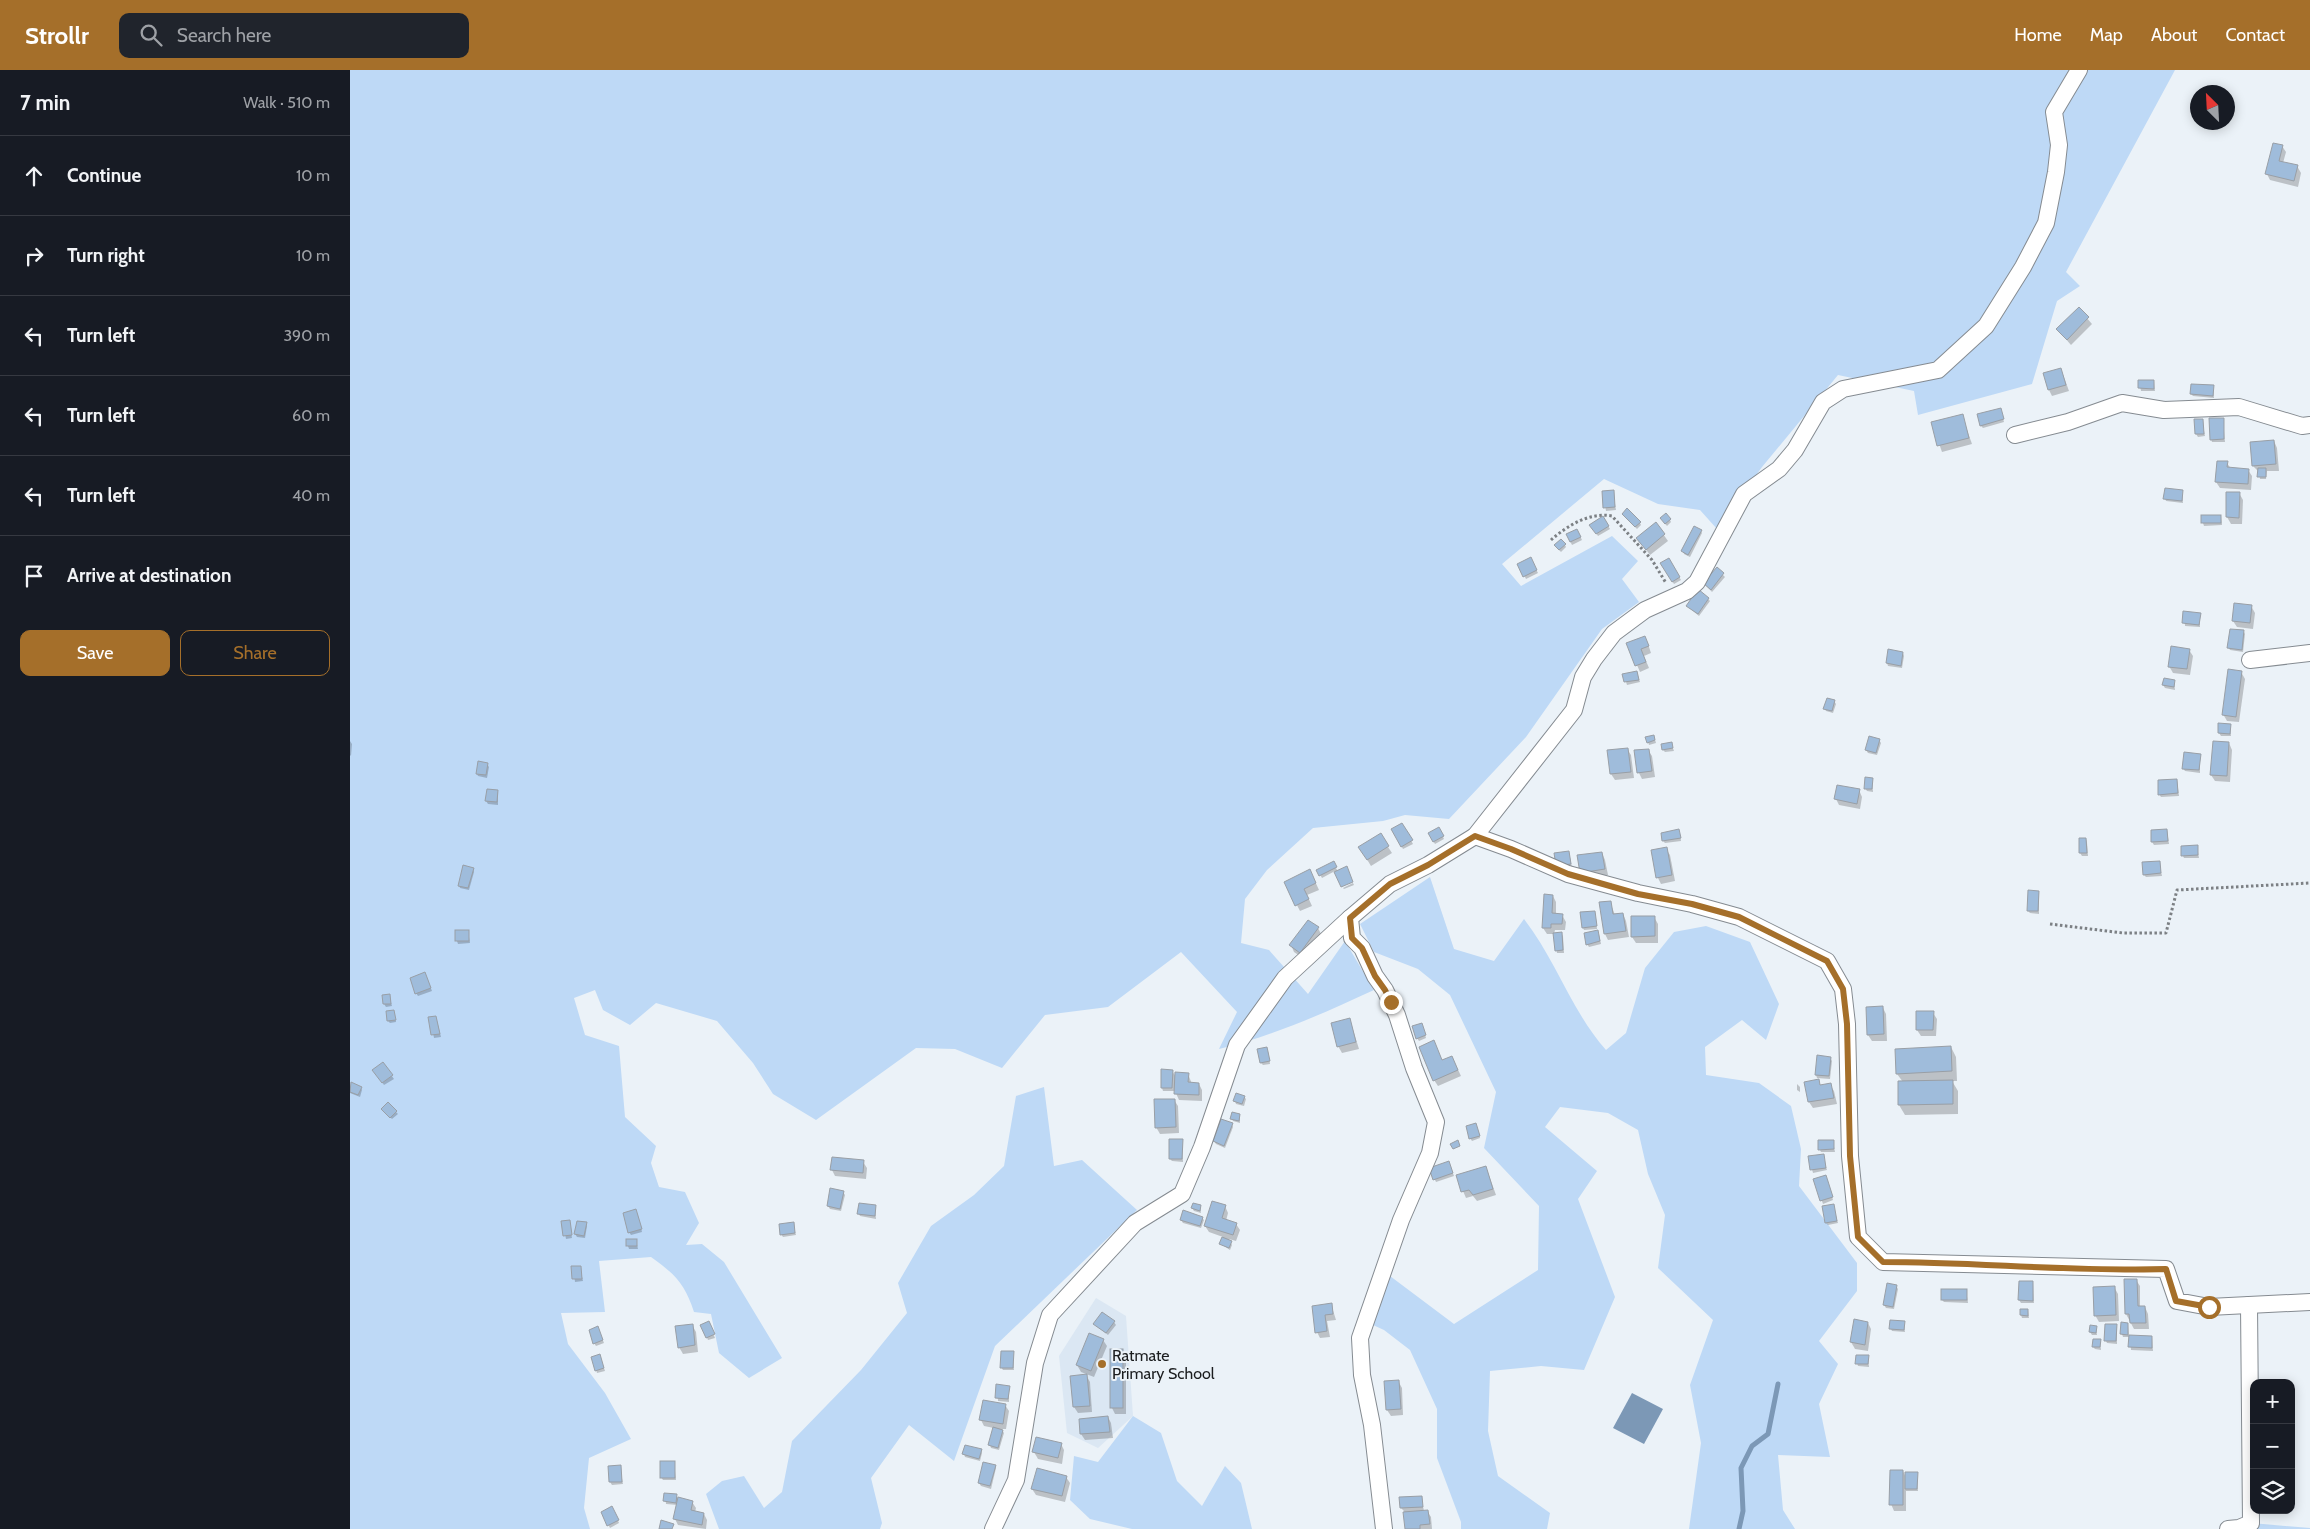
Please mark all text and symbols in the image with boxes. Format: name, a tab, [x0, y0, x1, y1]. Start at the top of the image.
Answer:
search box	[119, 13, 469, 58]
text: Strollr	[25, 21, 89, 50]
icon: search	[137, 21, 165, 49]
text: Search here	[177, 24, 271, 47]
text: Home	[2014, 24, 2062, 46]
text: Map	[2090, 24, 2123, 46]
text: About	[2151, 24, 2197, 46]
text: Contact	[2225, 24, 2285, 46]
north arrow	[2190, 85, 2235, 130]
text: 7 min	[20, 90, 70, 115]
text: Walk · 510 m	[243, 93, 330, 112]
icon: ahead	[20, 162, 48, 190]
text: Continue	[67, 164, 141, 187]
text: 10 m	[296, 166, 330, 185]
icon: right	[20, 242, 48, 270]
text: Turn right	[67, 244, 145, 267]
text: 10 m	[296, 246, 330, 265]
icon: left	[20, 322, 48, 350]
text: Turn left	[67, 324, 135, 347]
text: 390 m	[283, 326, 330, 345]
icon: left	[20, 402, 48, 430]
text: Turn left	[67, 404, 135, 427]
text: 60 m	[292, 406, 330, 425]
icon: left	[20, 482, 48, 510]
text: Turn left	[67, 484, 135, 507]
text: 40 m	[292, 486, 330, 505]
icon: arrive	[20, 562, 48, 590]
text: Arrive at destination	[67, 564, 231, 587]
button: Save	[20, 630, 170, 676]
button: Share	[180, 630, 330, 676]
route end	[1380, 991, 1403, 1014]
route start	[2198, 1296, 2221, 1319]
place label: Ratmate Primary School	[1112, 1346, 1215, 1383]
marker: Ratmate Primary School	[1096, 1358, 1108, 1370]
map controls	[2250, 1379, 2295, 1514]
button: +	[2250, 1379, 2295, 1424]
button: −	[2250, 1424, 2295, 1469]
button: layers	[2250, 1469, 2295, 1514]

